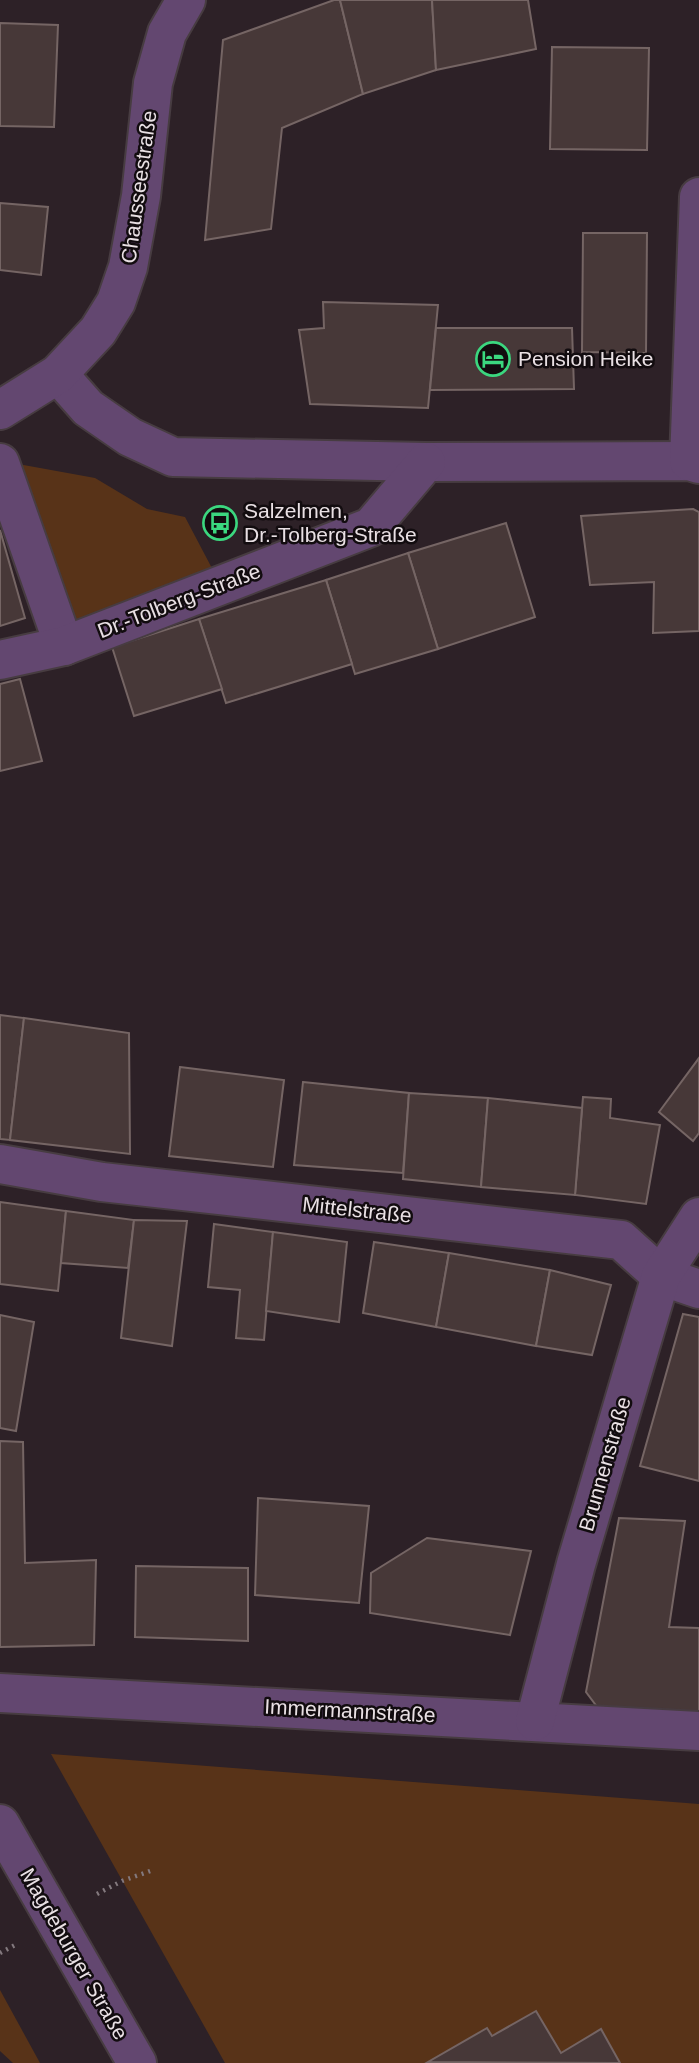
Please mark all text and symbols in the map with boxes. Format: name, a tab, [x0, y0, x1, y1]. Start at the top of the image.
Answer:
street label: Chausseestraße	[116, 109, 161, 265]
hotel icon: Pension Heike	[474, 340, 512, 378]
place label: Pension Heike	[518, 347, 653, 370]
place label: Salzelmen, Dr.-Tolberg-Straße	[244, 499, 417, 546]
bus stop icon: Salzelmen, Dr.-Tolberg-Straße	[201, 504, 239, 542]
street label: Dr.-Tolberg-Straße	[94, 559, 264, 642]
street label: Mittelstraße	[301, 1192, 413, 1227]
street label: Brunnenstraße	[574, 1394, 635, 1534]
street label: Immermannstraße	[264, 1695, 436, 1726]
street label: Magdeburger Straße	[16, 1864, 133, 2043]

